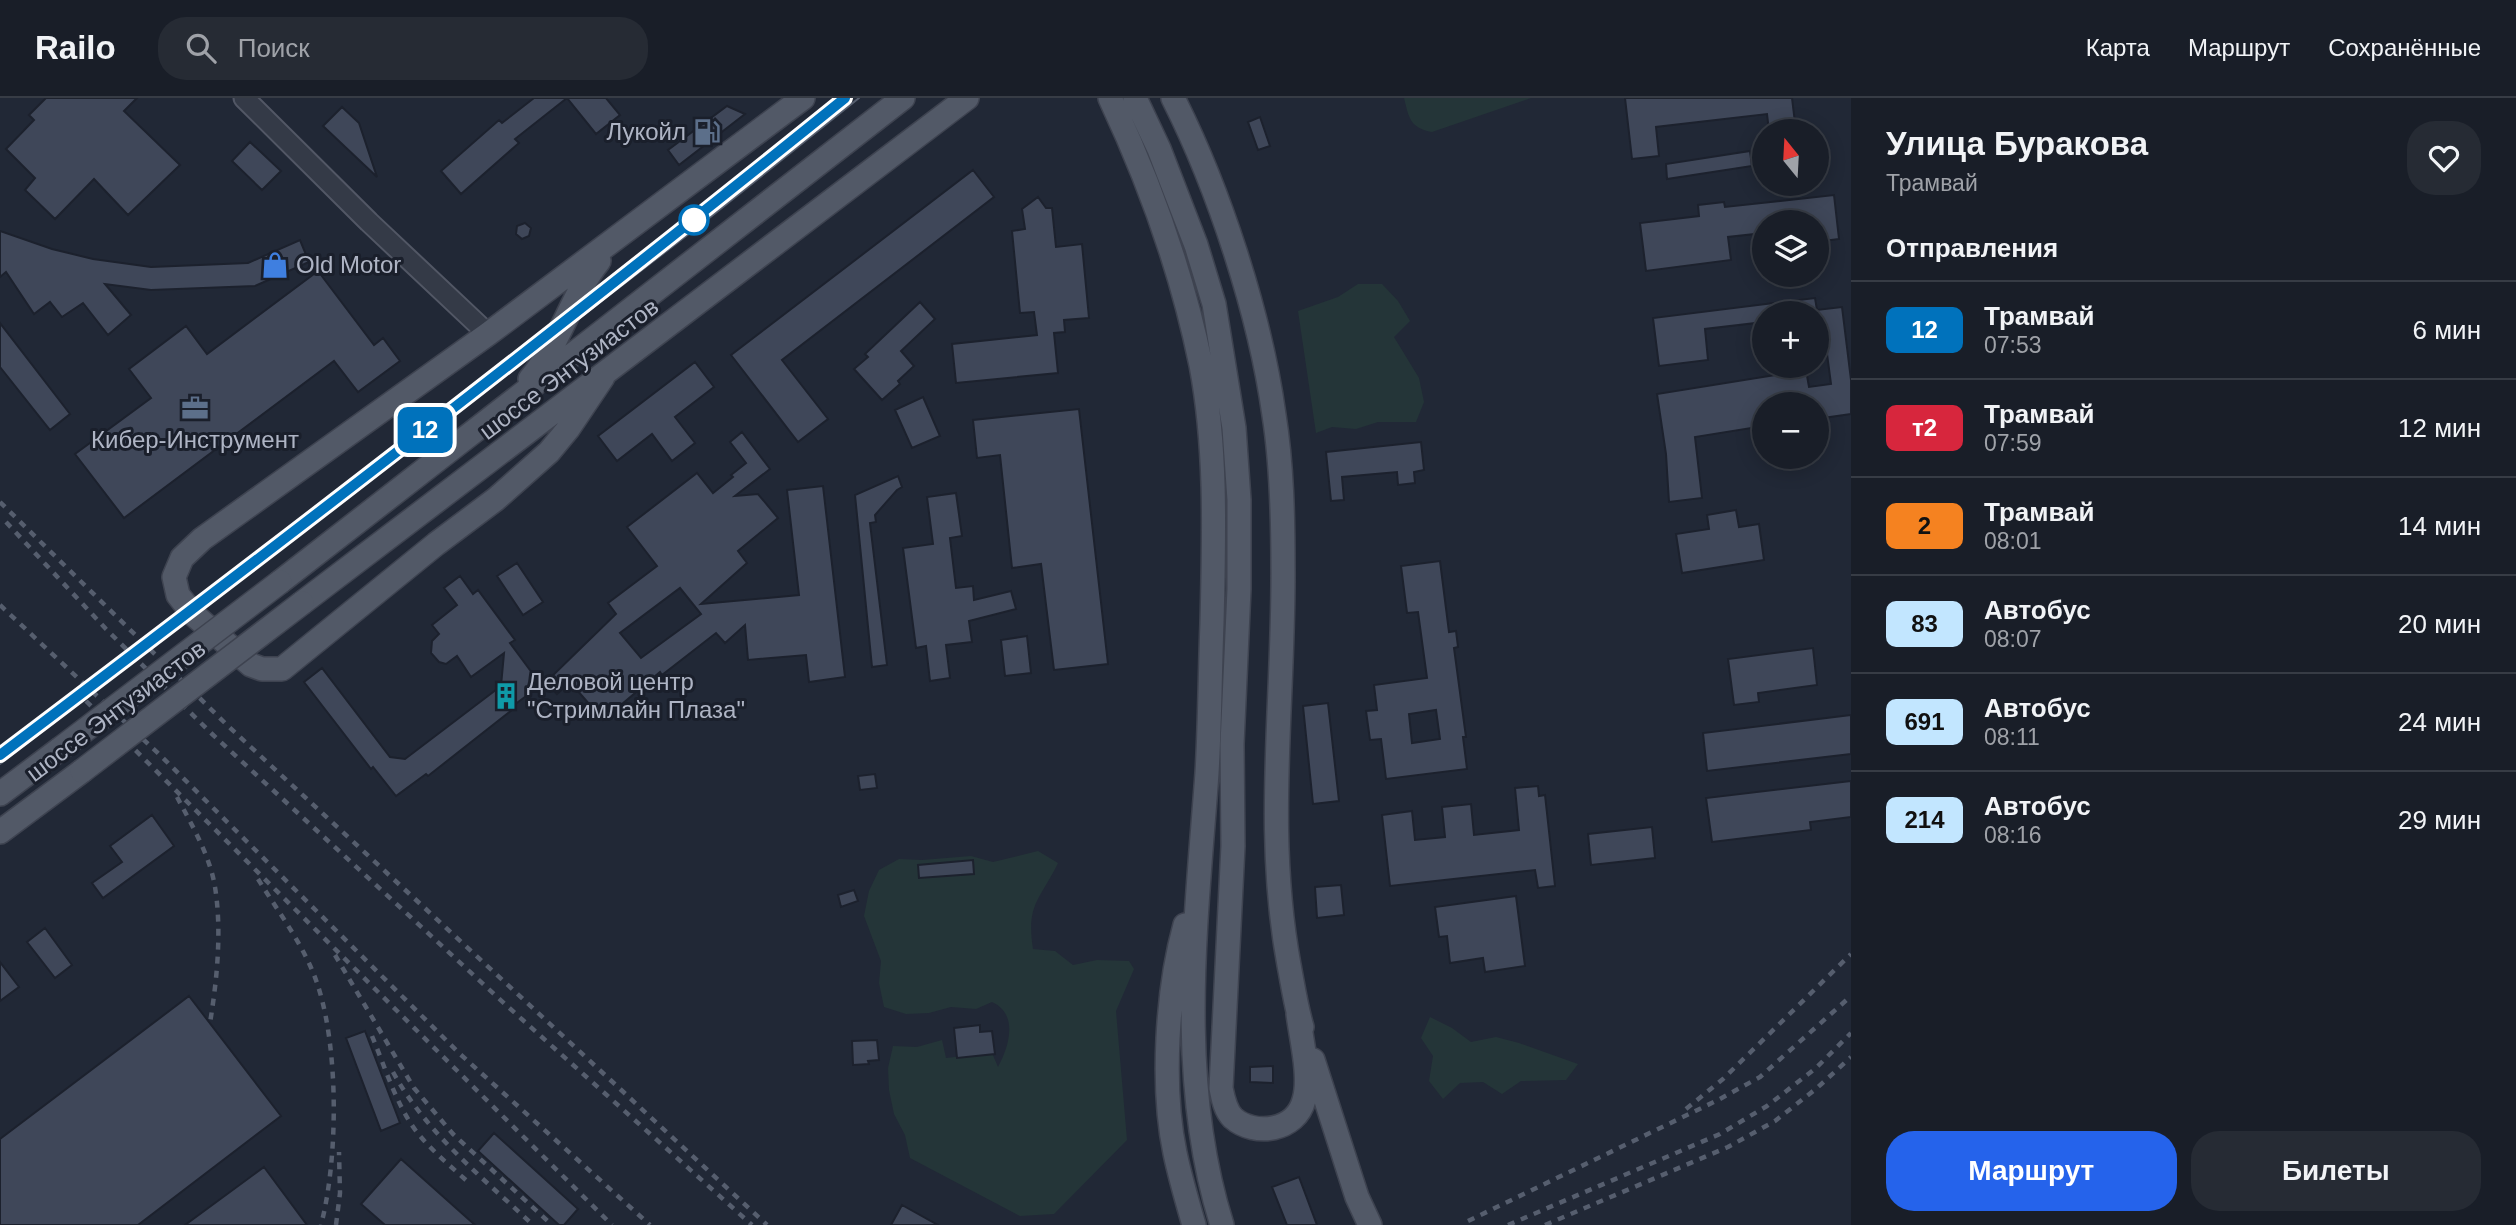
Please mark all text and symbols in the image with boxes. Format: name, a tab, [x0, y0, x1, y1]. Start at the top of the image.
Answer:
search box	[158, 17, 648, 80]
text: Railo	[35, 29, 116, 66]
icon: search	[182, 29, 220, 67]
text: Поиск	[238, 33, 310, 63]
text: Карта	[2086, 34, 2150, 61]
text: Маршрут	[2188, 34, 2290, 61]
text: Сохранённые	[2328, 34, 2481, 61]
fuel station icon: Лукойл	[692, 117, 722, 147]
place label: Лукойл	[606, 118, 686, 145]
north arrow	[1752, 119, 1829, 196]
map controls	[1752, 119, 1829, 469]
button: heart	[2407, 121, 2481, 195]
text: Улица Буракова	[1886, 125, 2148, 162]
text: Трамвай	[1886, 170, 1978, 196]
unlabelled marker	[679, 205, 709, 235]
button: layers	[1752, 210, 1829, 287]
text: Отправления	[1886, 233, 2058, 263]
shop icon: Old Motor	[260, 250, 290, 280]
place label: Old Motor	[296, 251, 401, 278]
street label: шоссе Энтузиастов	[474, 293, 663, 445]
button: +	[1752, 301, 1829, 378]
text: Трамвай	[1984, 301, 2095, 331]
text: 6 мин	[2413, 315, 2481, 345]
text: 12	[1911, 316, 1938, 343]
text: 07:53	[1984, 332, 2042, 358]
button: −	[1752, 392, 1829, 469]
office icon: Кибер-Инструмент	[180, 393, 210, 423]
text: Трамвай	[1984, 399, 2095, 429]
line badge: 12	[394, 407, 457, 453]
text: 12 мин	[2398, 413, 2481, 443]
text: т2	[1912, 414, 1937, 441]
text: 12	[412, 416, 438, 443]
place label: Кибер-Инструмент	[91, 426, 299, 453]
text: 07:59	[1984, 430, 2042, 456]
text: Трамвай	[1984, 497, 2095, 527]
text: 14 мин	[2398, 511, 2481, 541]
text: 2	[1918, 512, 1931, 539]
text: 08:01	[1984, 528, 2042, 554]
text: Автобус	[1984, 595, 2091, 625]
text: 20 мин	[2398, 609, 2481, 639]
text: 83	[1911, 610, 1938, 637]
text: 08:07	[1984, 626, 2042, 652]
street label: шоссе Энтузиастов	[21, 635, 210, 787]
place label: Деловой центр "Стримлайн Плаза"	[527, 668, 745, 723]
building icon: Деловой центр "Стримлайн Плаза"	[491, 681, 521, 711]
text: Автобус	[1984, 693, 2091, 723]
text: 24 мин	[2398, 707, 2481, 737]
text: 691	[1904, 708, 1945, 735]
text: 08:11	[1984, 724, 2040, 750]
text: Автобус	[1984, 791, 2091, 821]
text: 29 мин	[2398, 805, 2481, 835]
text: 214	[1904, 806, 1945, 833]
text: 08:16	[1984, 822, 2042, 848]
button: Маршрут	[1886, 1131, 2177, 1211]
button: Билеты	[2191, 1131, 2481, 1211]

